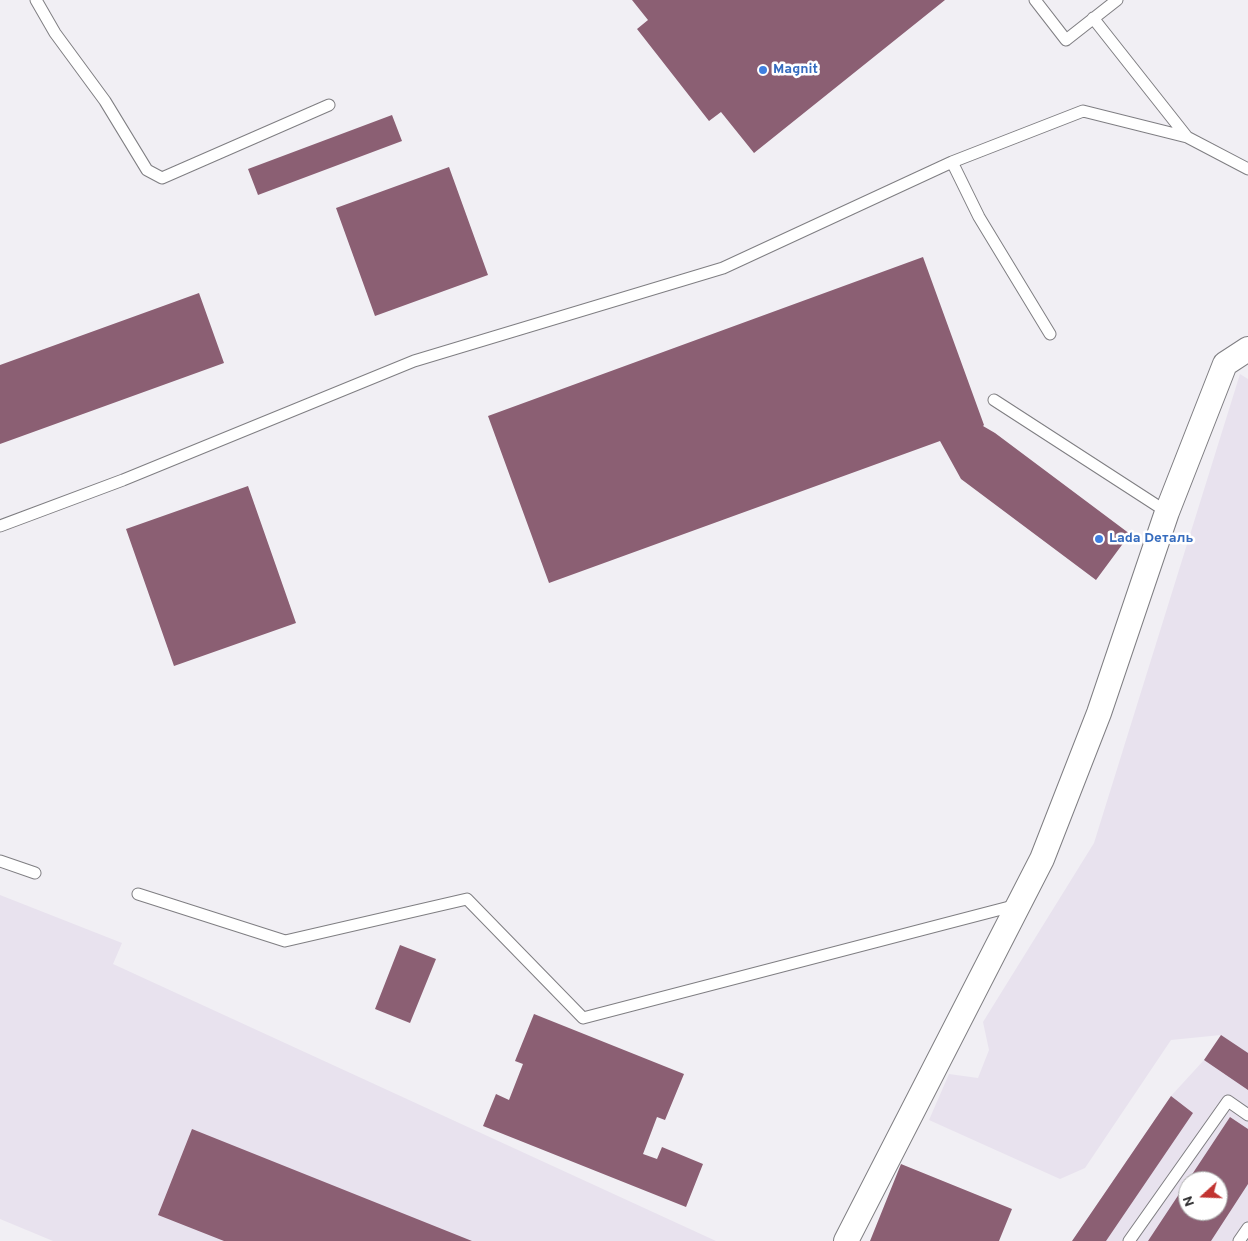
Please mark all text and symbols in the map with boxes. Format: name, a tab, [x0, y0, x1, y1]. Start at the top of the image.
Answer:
place label: Magnit	[773, 62, 818, 78]
marker: Magnit	[757, 64, 769, 76]
place label: Lada Dеталь	[1109, 531, 1193, 547]
marker: Lada Dеталь	[1093, 533, 1105, 545]
north arrow	[1178, 1171, 1228, 1221]
text: N	[1180, 1193, 1199, 1209]

